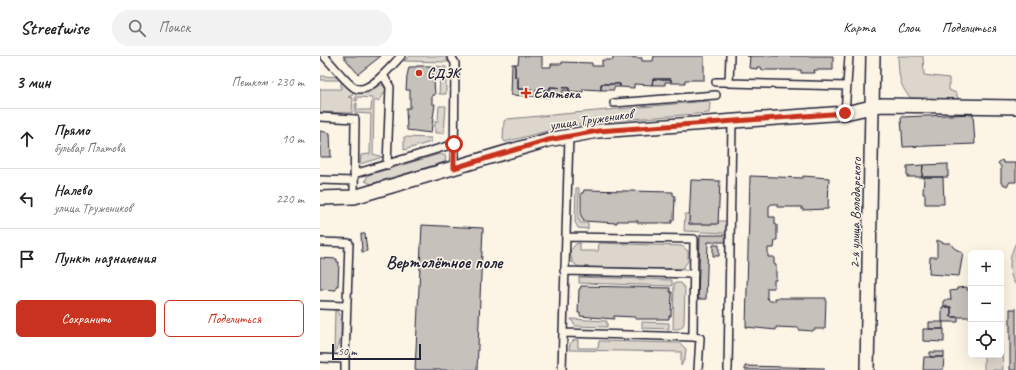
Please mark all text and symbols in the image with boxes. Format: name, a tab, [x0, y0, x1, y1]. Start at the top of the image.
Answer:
search box	[112, 10, 392, 46]
text: Streetwise	[20, 16, 88, 40]
icon: search	[126, 17, 148, 39]
text: Поиск	[158, 18, 190, 37]
text: Карта	[843, 19, 875, 36]
text: Слои	[897, 19, 920, 36]
text: Поделиться	[942, 19, 996, 36]
place label: СДЭК	[427, 65, 462, 82]
marker: СДЭК	[414, 68, 424, 78]
text: 3 мин	[16, 72, 51, 93]
text: Пешком · 230 m	[231, 74, 304, 90]
place label: Еаптека	[534, 85, 582, 102]
marker: Еаптека	[521, 88, 531, 98]
route end	[836, 104, 854, 122]
street label: улица Тружеников	[547, 105, 637, 134]
text: Прямо	[54, 121, 90, 140]
icon: ahead	[16, 128, 38, 150]
text: 10 m	[282, 131, 304, 147]
route start	[445, 135, 463, 153]
text: бульвар Платова	[54, 140, 125, 156]
street label: 2-я улица Володарского	[846, 156, 865, 269]
text: Налево	[54, 181, 92, 200]
icon: left	[16, 188, 38, 210]
text: 220 m	[276, 191, 304, 207]
text: улица Тружеников	[54, 200, 132, 216]
icon: arrive	[16, 248, 38, 270]
text: Пункт назначения	[54, 249, 156, 268]
map controls	[968, 250, 1004, 358]
button: +	[968, 250, 1004, 286]
district label: Вертолётное поле	[386, 251, 504, 273]
button: −	[968, 286, 1004, 322]
button: Сохранить	[16, 300, 156, 337]
button: Поделиться	[164, 300, 304, 337]
button: locate	[968, 322, 1004, 358]
scale bar	[332, 342, 421, 361]
text: 50 m	[338, 344, 357, 358]

